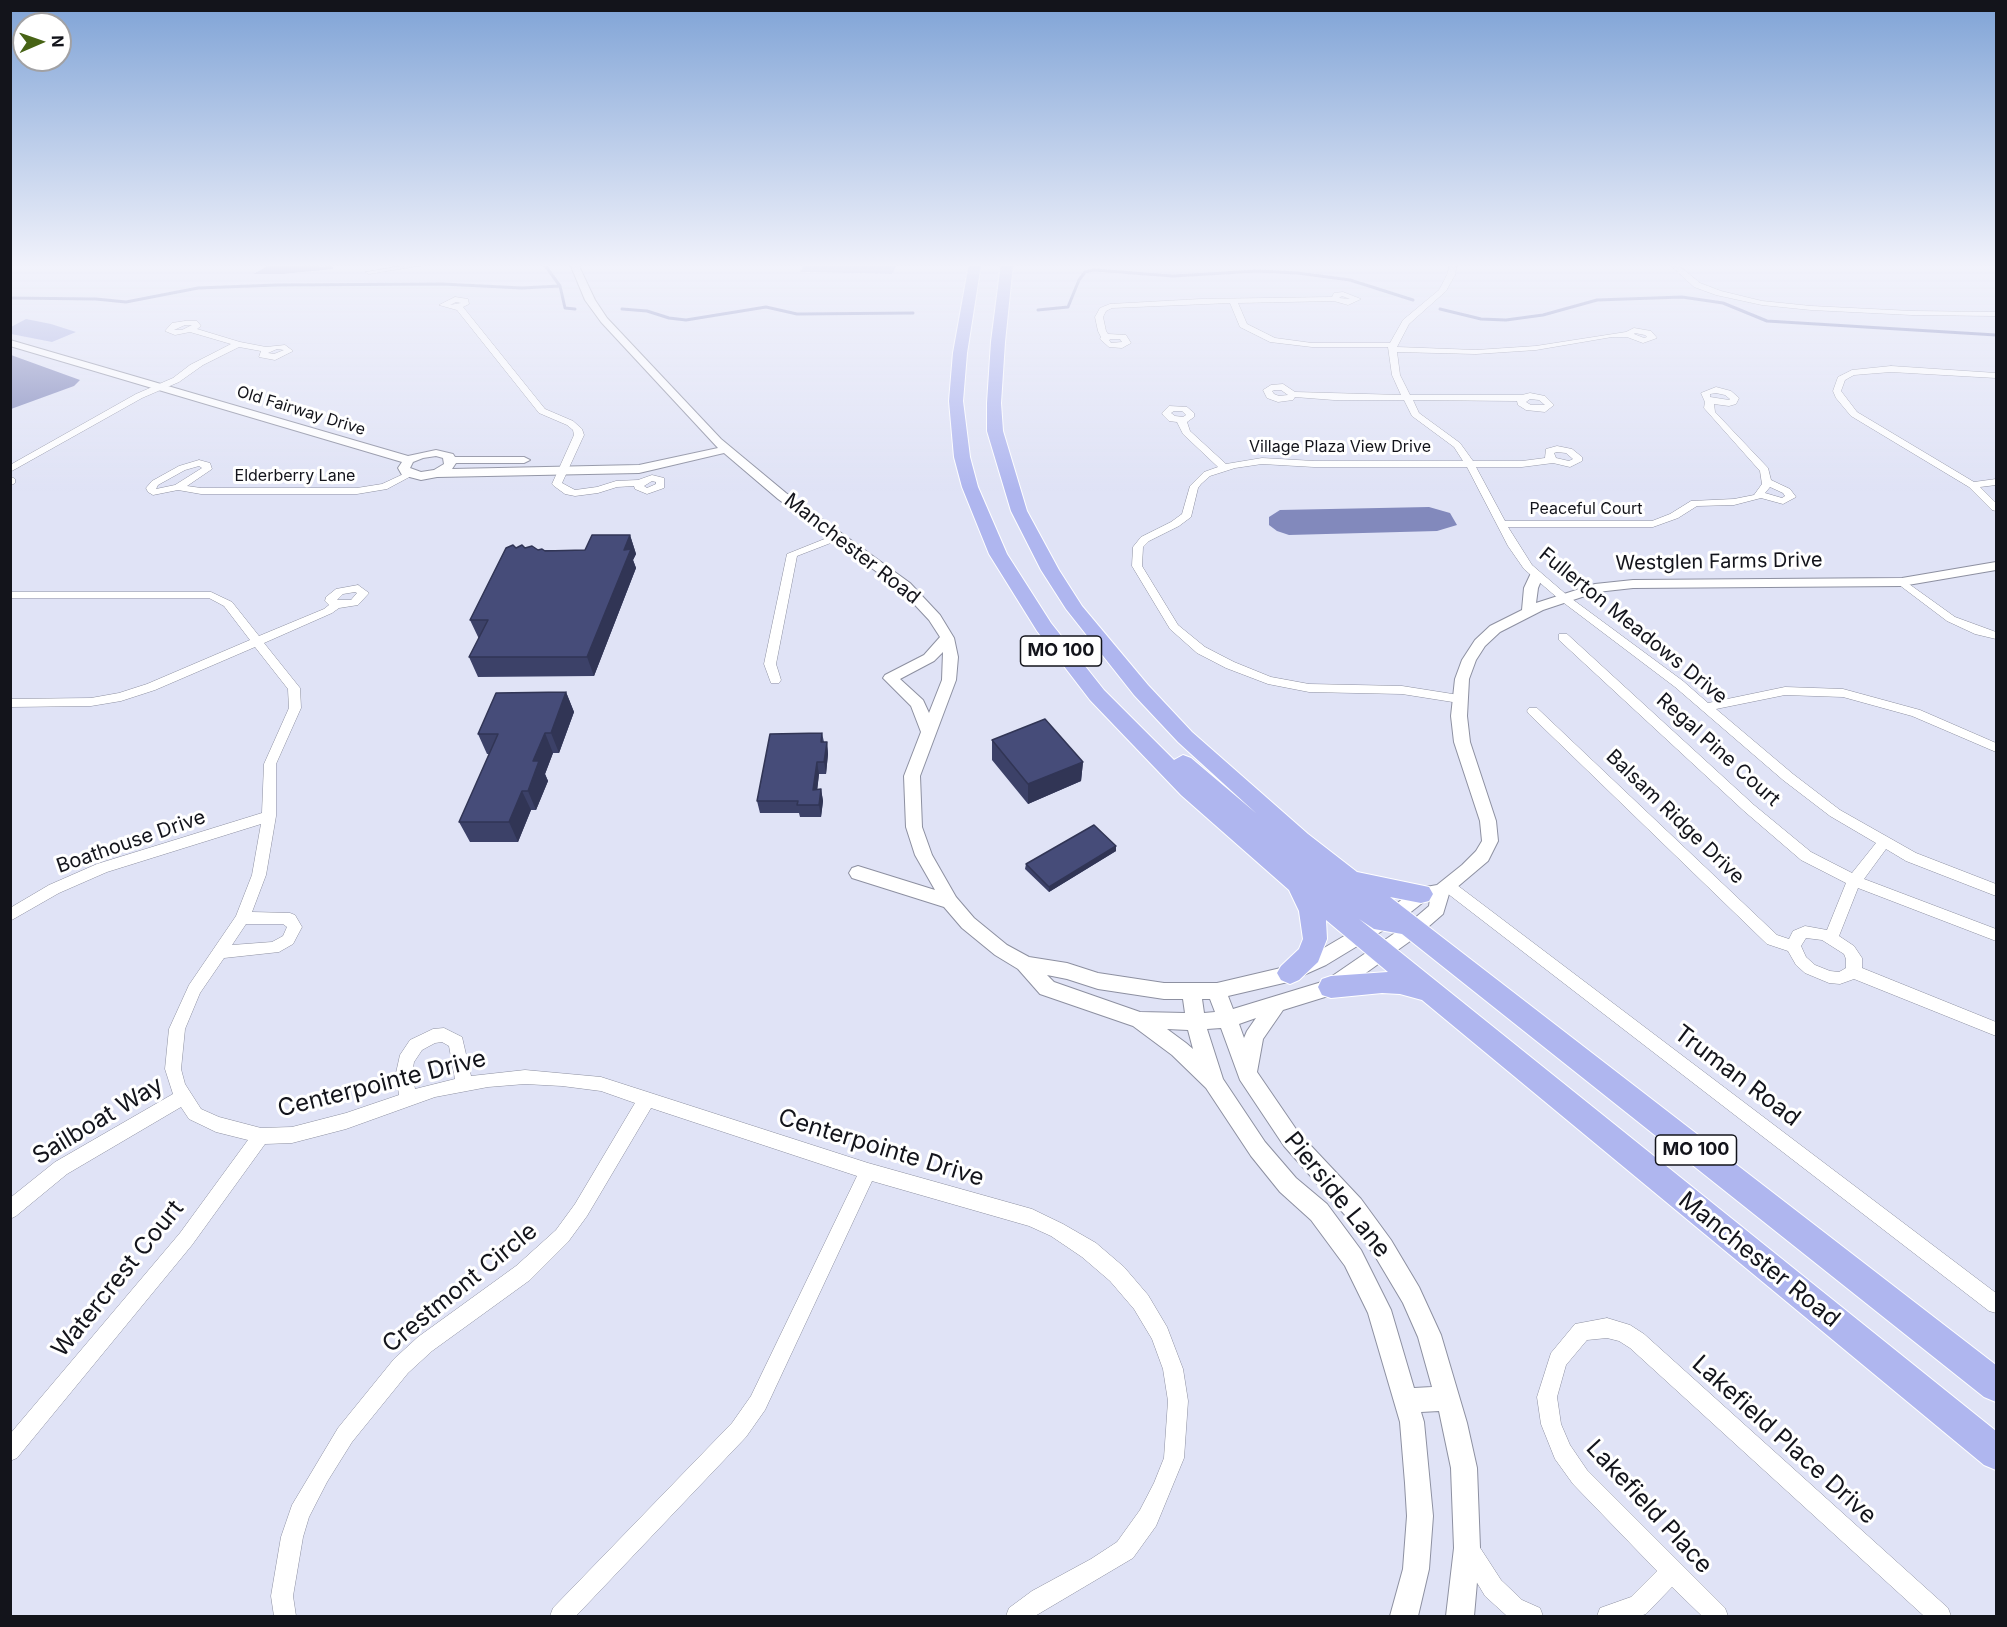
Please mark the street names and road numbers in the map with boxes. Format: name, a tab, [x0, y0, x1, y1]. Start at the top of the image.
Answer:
street label: Old Fairway Drive	[234, 382, 368, 440]
street label: Village Plaza View Drive	[1249, 437, 1431, 457]
street label: Elderberry Lane	[235, 466, 355, 486]
street label: Manchester Road	[779, 488, 925, 610]
street label: Peaceful Court	[1529, 499, 1643, 519]
street label: Fullerton Meadows Drive	[1534, 543, 1732, 709]
street label: Westglen Farms Drive	[1615, 548, 1823, 576]
road number: MO 100	[1020, 636, 1102, 666]
street label: Regal Pine Court	[1651, 688, 1785, 812]
street label: Balsam Ridge Drive	[1601, 745, 1749, 889]
street label: Boathouse Drive	[53, 805, 209, 879]
street label: Truman Road	[1668, 1019, 1806, 1133]
street label: Centerpointe Drive	[275, 1044, 489, 1124]
street label: Sailboat Way	[28, 1071, 168, 1171]
street label: Centerpointe Drive	[775, 1103, 987, 1193]
street label: Pierside Lane	[1278, 1126, 1396, 1264]
road number: MO 100	[1656, 1135, 1736, 1165]
street label: Manchester Road	[1673, 1186, 1845, 1334]
street label: Watercrest Court	[46, 1195, 190, 1363]
street label: Crestmont Circle	[377, 1217, 543, 1359]
street label: Lakefield Place Drive	[1686, 1350, 1882, 1530]
street label: Lakefield Place	[1580, 1434, 1718, 1580]

